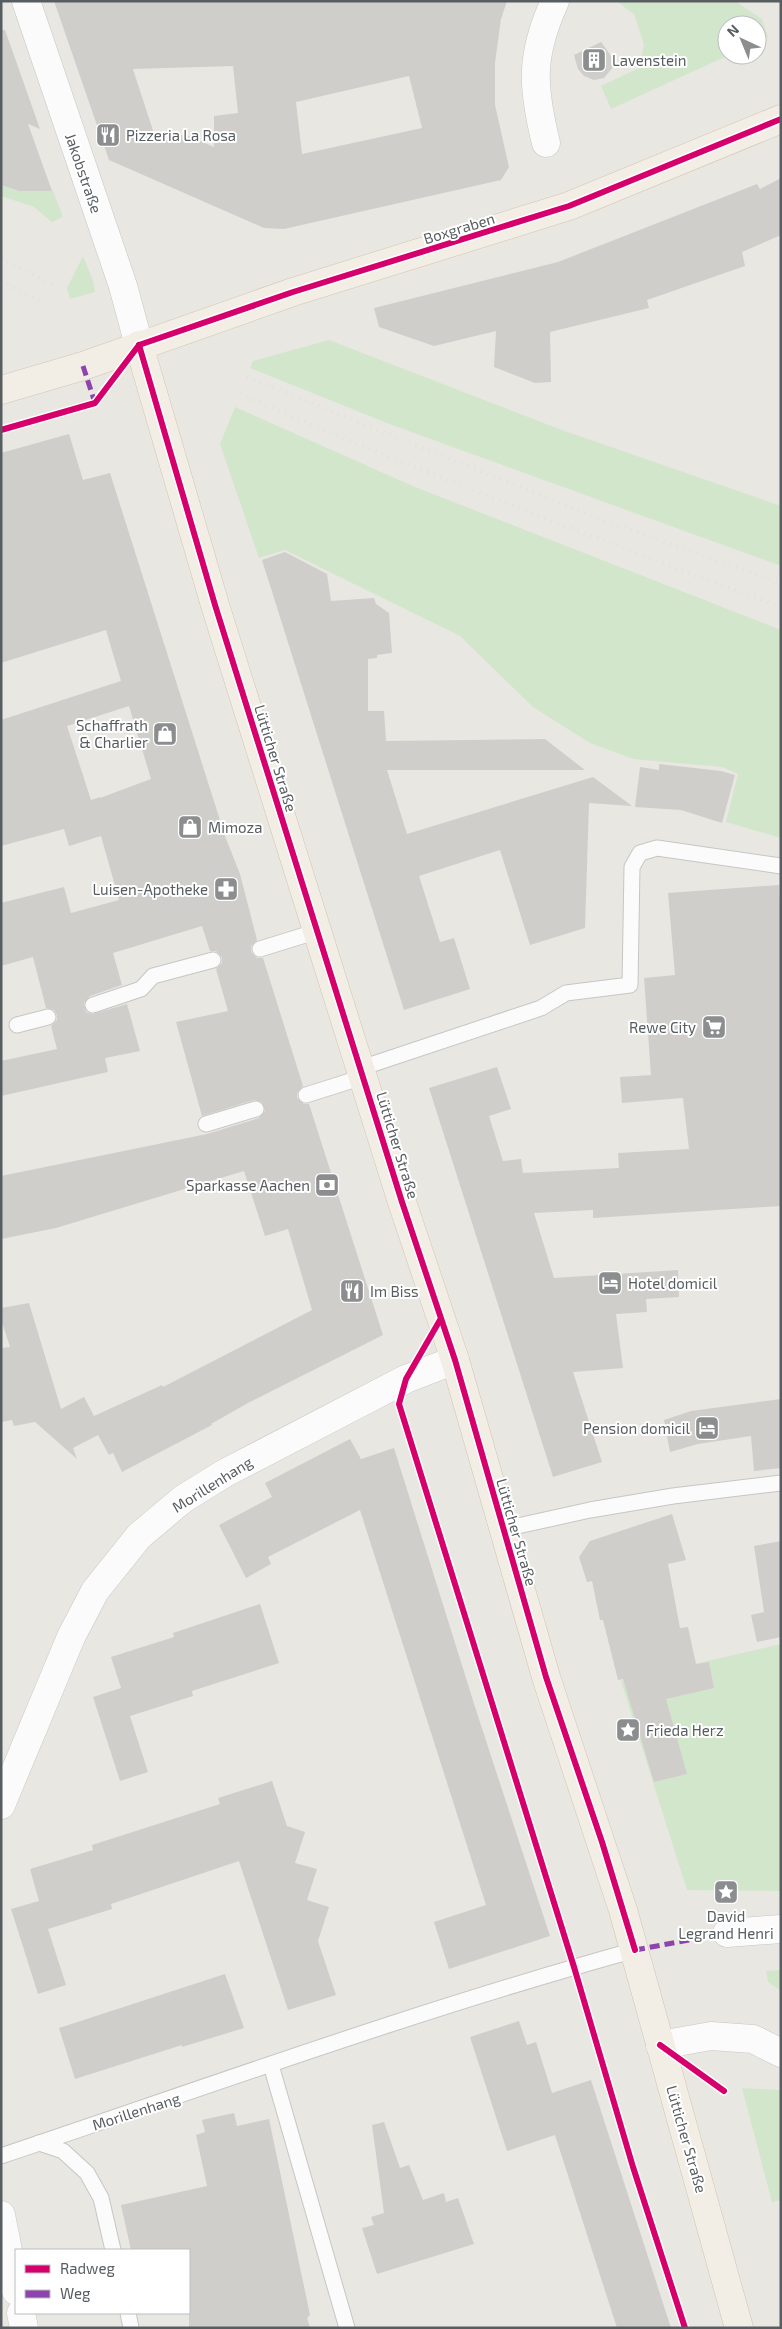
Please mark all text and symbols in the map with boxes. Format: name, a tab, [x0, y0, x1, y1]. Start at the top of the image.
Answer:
north arrow	[717, 15, 767, 65]
text: N	[723, 21, 742, 40]
building icon: Lavenstein	[581, 47, 607, 73]
place label: Lavenstein	[612, 51, 686, 69]
restaurant icon: Pizzeria La Rosa	[95, 122, 121, 148]
place label: Pizzeria La Rosa	[126, 126, 236, 144]
street label: Jakobstraße	[62, 131, 106, 215]
street label: Boxgraben	[421, 209, 497, 247]
street label: Lütticher Straße	[251, 702, 301, 814]
place label: Schaffrath & Charlier	[76, 716, 148, 751]
shop icon: Schaffrath & Charlier	[152, 721, 178, 747]
shop icon: Mimoza	[177, 814, 203, 840]
place label: Mimoza	[208, 818, 262, 836]
pharmacy icon: Luisen-Apotheke	[213, 876, 239, 902]
place label: Luisen-Apotheke	[92, 880, 208, 898]
supermarket icon: Rewe City	[701, 1014, 727, 1040]
place label: Rewe City	[629, 1018, 696, 1036]
street label: Lütticher Straße	[373, 1089, 423, 1201]
bank icon: Sparkasse Aachen	[314, 1172, 340, 1198]
place label: Sparkasse Aachen	[186, 1176, 310, 1194]
hotel icon: Hotel domicil	[597, 1270, 623, 1296]
place label: Hotel domicil	[628, 1274, 718, 1292]
restaurant icon: Im Biss	[339, 1278, 365, 1304]
place label: Im Biss	[370, 1282, 419, 1300]
hotel icon: Pension domicil	[694, 1415, 720, 1441]
place label: Pension domicil	[583, 1419, 691, 1437]
street label: Morillenhang	[169, 1452, 256, 1516]
street label: Lütticher Straße	[493, 1476, 541, 1588]
place icon: Frieda Herz	[615, 1717, 641, 1743]
place label: Frieda Herz	[646, 1721, 724, 1739]
place icon: David Legrand Henri	[713, 1879, 739, 1905]
place label: David Legrand Henri	[678, 1907, 774, 1942]
street label: Lütticher Straße	[663, 2083, 711, 2195]
street label: Morillenhang	[90, 2088, 183, 2134]
legend	[15, 2249, 190, 2314]
text: Radweg	[60, 2259, 115, 2277]
text: Weg	[60, 2284, 91, 2302]

